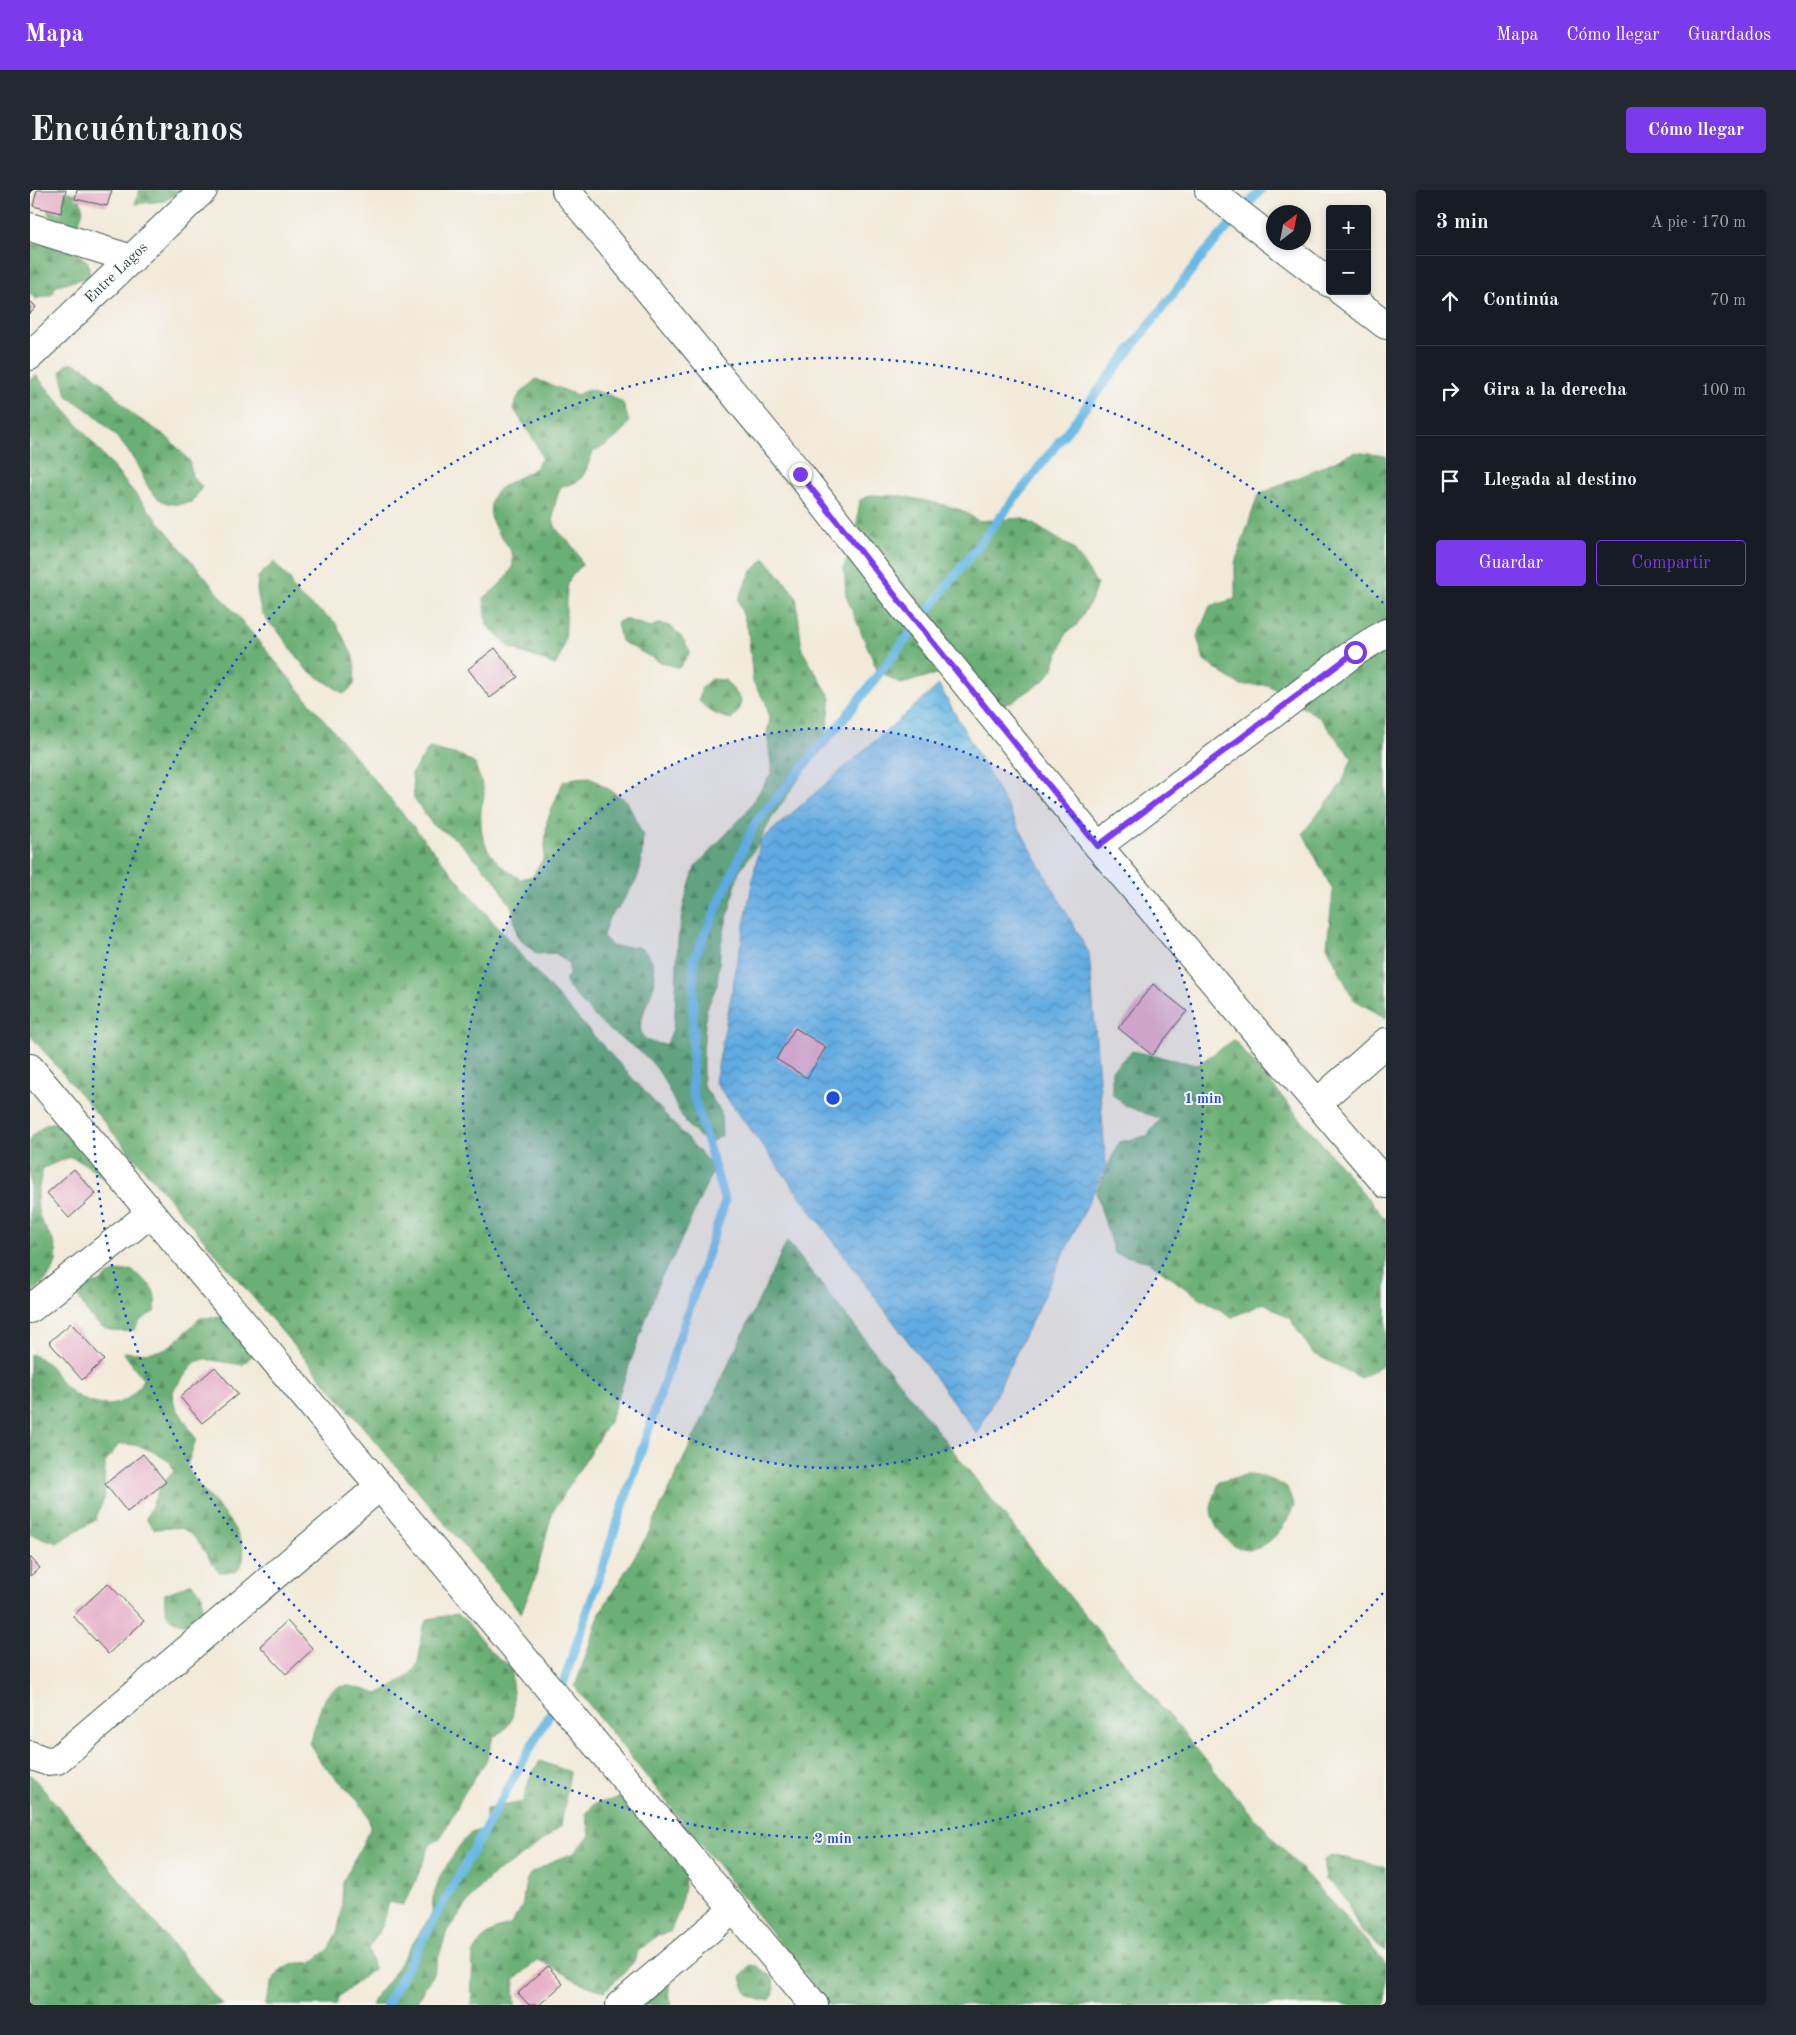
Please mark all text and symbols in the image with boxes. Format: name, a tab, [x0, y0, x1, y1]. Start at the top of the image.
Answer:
text: Mapa	[25, 23, 84, 47]
text: Mapa	[1496, 26, 1538, 44]
text: Cómo llegar	[1566, 26, 1660, 44]
text: Guardados	[1688, 26, 1771, 44]
button: Cómo llegar	[1626, 107, 1766, 153]
text: Encuéntranos	[30, 113, 243, 148]
north arrow	[1266, 205, 1311, 250]
map controls	[1326, 205, 1371, 295]
button: +	[1326, 205, 1371, 250]
text: 3 min	[1436, 212, 1489, 233]
text: A pie · 170 m	[1651, 215, 1746, 231]
street label: Entre Lagos	[82, 240, 151, 306]
button: −	[1326, 250, 1371, 295]
icon: ahead	[1436, 287, 1464, 315]
text: Continúa	[1483, 291, 1559, 310]
text: 70 m	[1710, 293, 1746, 309]
icon: right	[1436, 377, 1464, 405]
text: Gira a la derecha	[1483, 381, 1627, 400]
text: 100 m	[1701, 383, 1746, 399]
route end	[789, 463, 812, 486]
icon: arrive	[1436, 467, 1464, 495]
text: Llegada al destino	[1483, 471, 1637, 490]
button: Guardar	[1436, 540, 1586, 586]
button: Compartir	[1596, 540, 1746, 586]
route start	[1344, 641, 1367, 664]
centre of rings	[824, 1089, 842, 1107]
text: 1 min	[1184, 1092, 1222, 1107]
text: 2 min	[814, 1832, 852, 1847]

